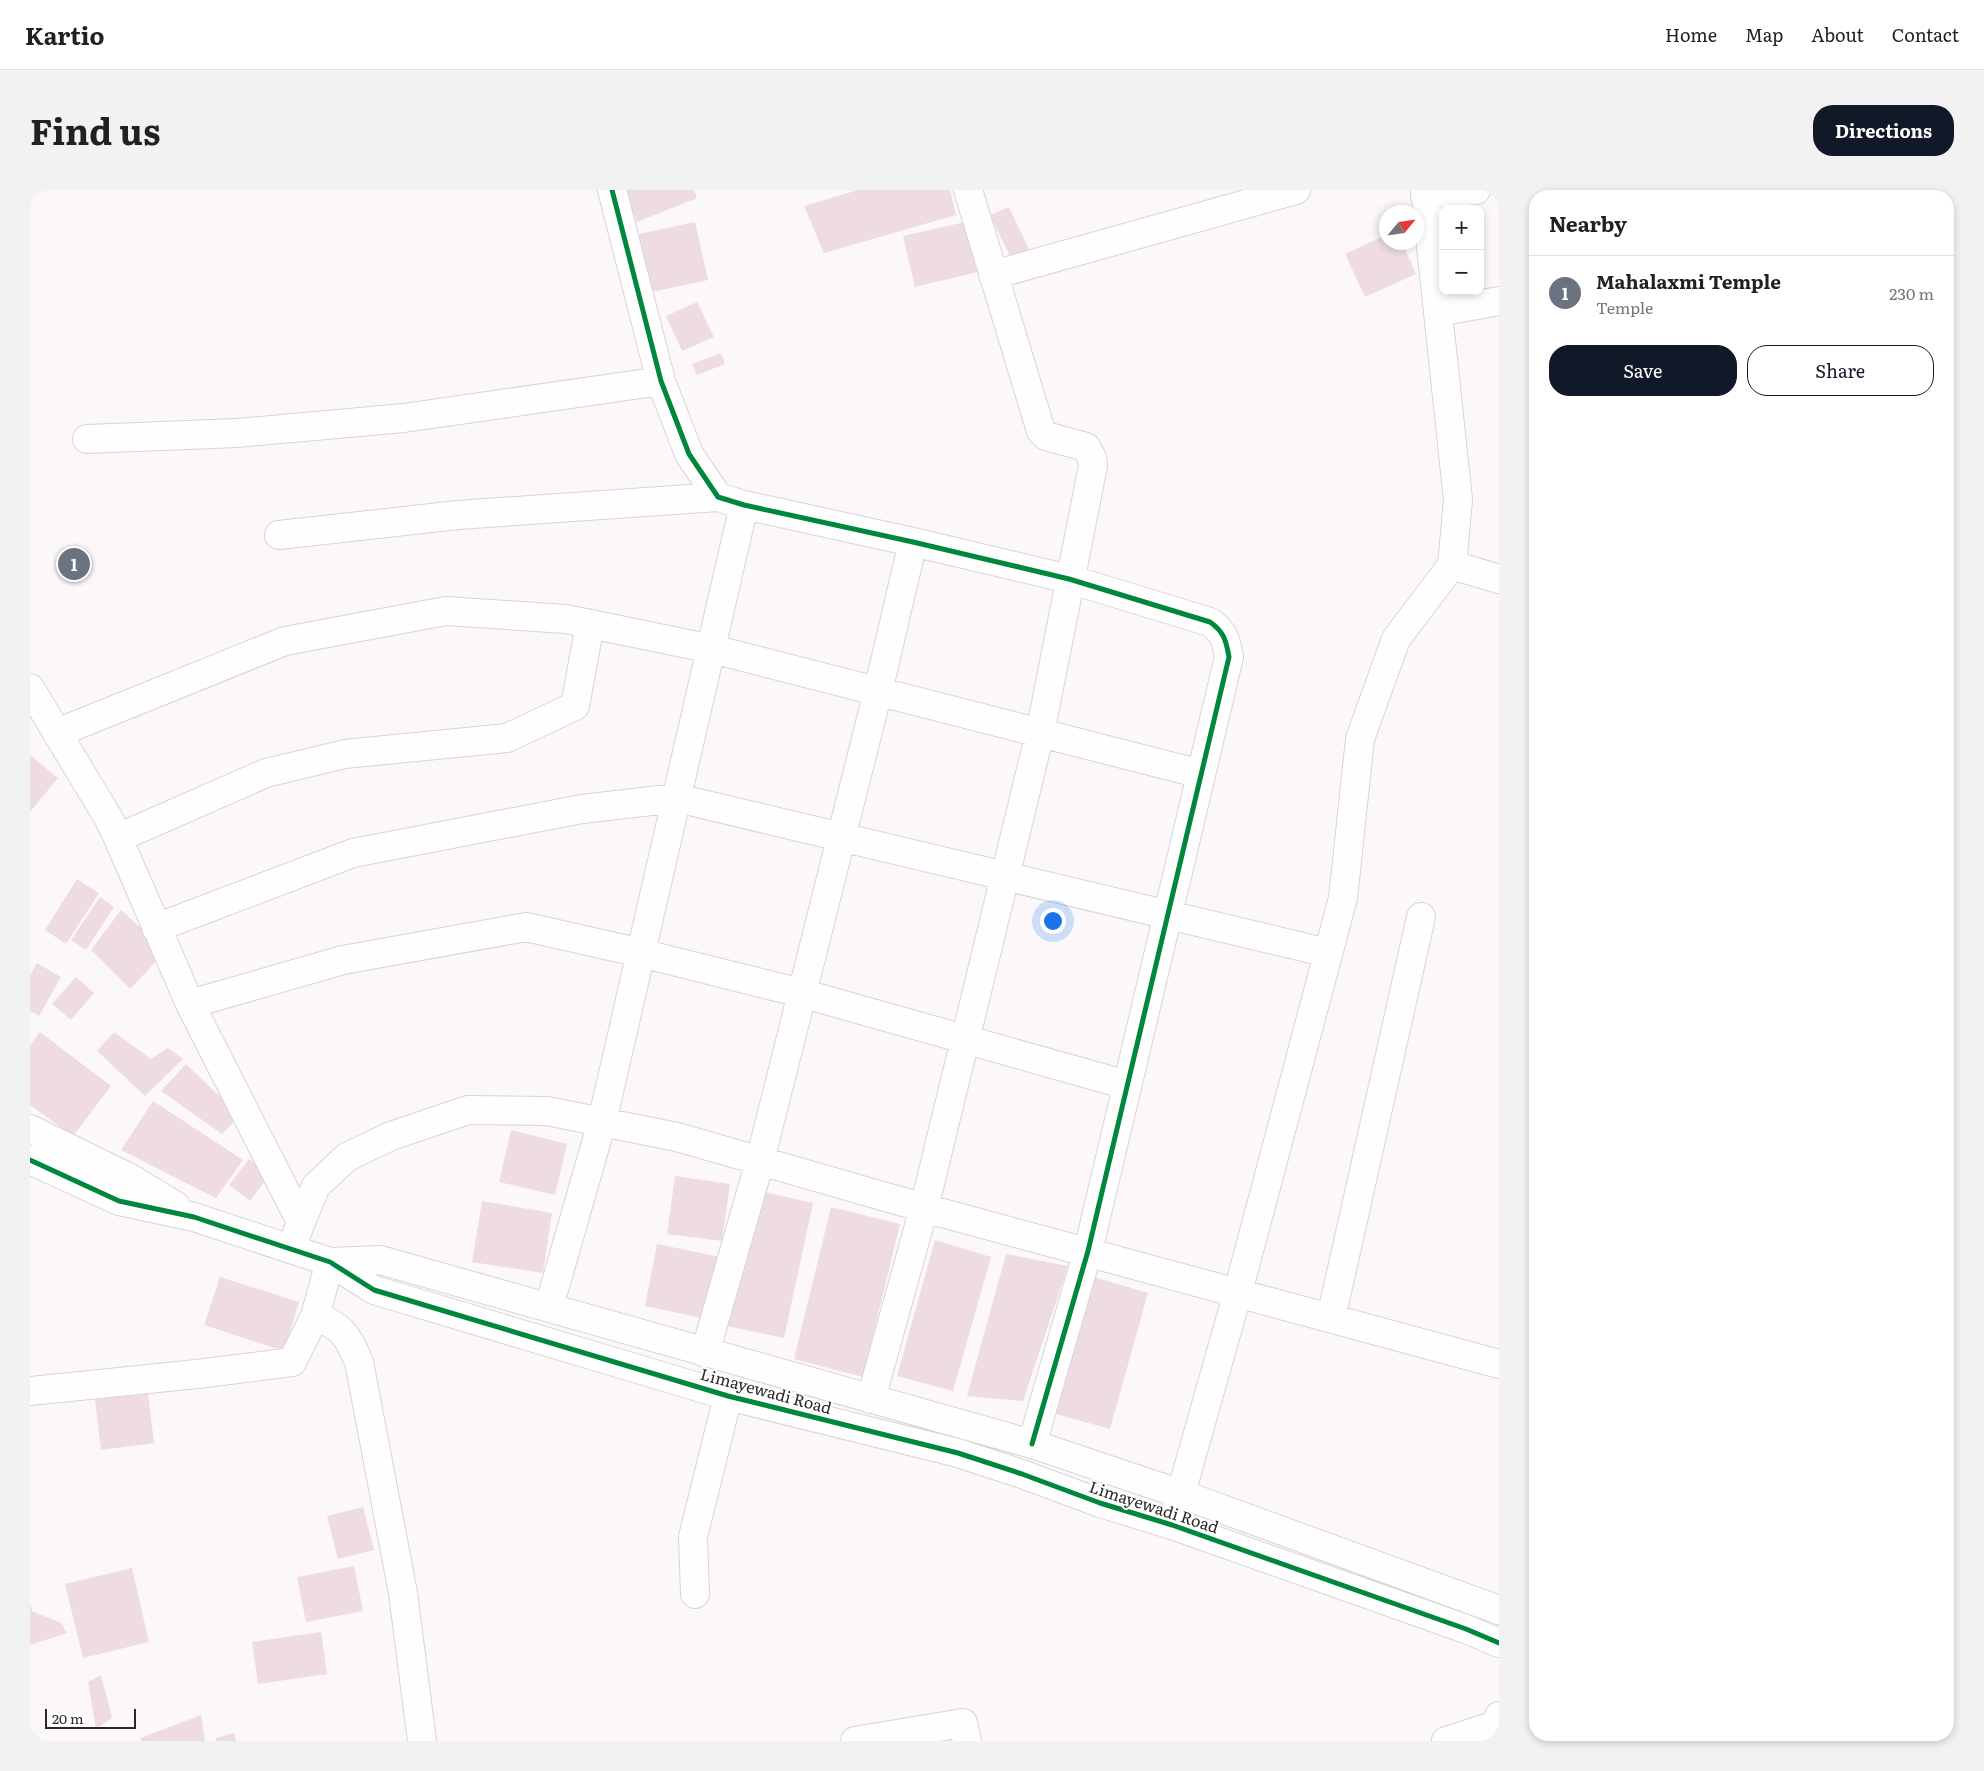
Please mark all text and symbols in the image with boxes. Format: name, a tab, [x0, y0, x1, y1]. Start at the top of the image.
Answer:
text: Kartio	[25, 17, 104, 52]
text: Home	[1665, 21, 1717, 48]
text: Map	[1745, 21, 1783, 48]
text: About	[1811, 21, 1864, 48]
text: Contact	[1892, 21, 1959, 48]
text: Find us	[30, 104, 160, 156]
button: Directions	[1813, 105, 1954, 156]
north arrow	[1379, 205, 1424, 250]
map controls	[1439, 205, 1484, 295]
button: +	[1439, 205, 1484, 250]
text: Nearby	[1549, 207, 1627, 238]
button: −	[1439, 250, 1484, 295]
text: Mahalaxmi Temple	[1596, 267, 1781, 295]
text: 1	[1562, 281, 1568, 305]
text: 230 m	[1889, 281, 1934, 305]
text: Temple	[1596, 295, 1653, 319]
button: Save	[1549, 345, 1737, 396]
button: Share	[1747, 345, 1934, 396]
pin: 1	[58, 545, 90, 583]
your location	[1040, 908, 1066, 934]
street label: Limayewadi Road	[698, 1361, 835, 1419]
street label: Limayewadi Road	[1086, 1474, 1222, 1538]
scale bar	[45, 1706, 136, 1729]
text: 20 m	[52, 1708, 84, 1728]

